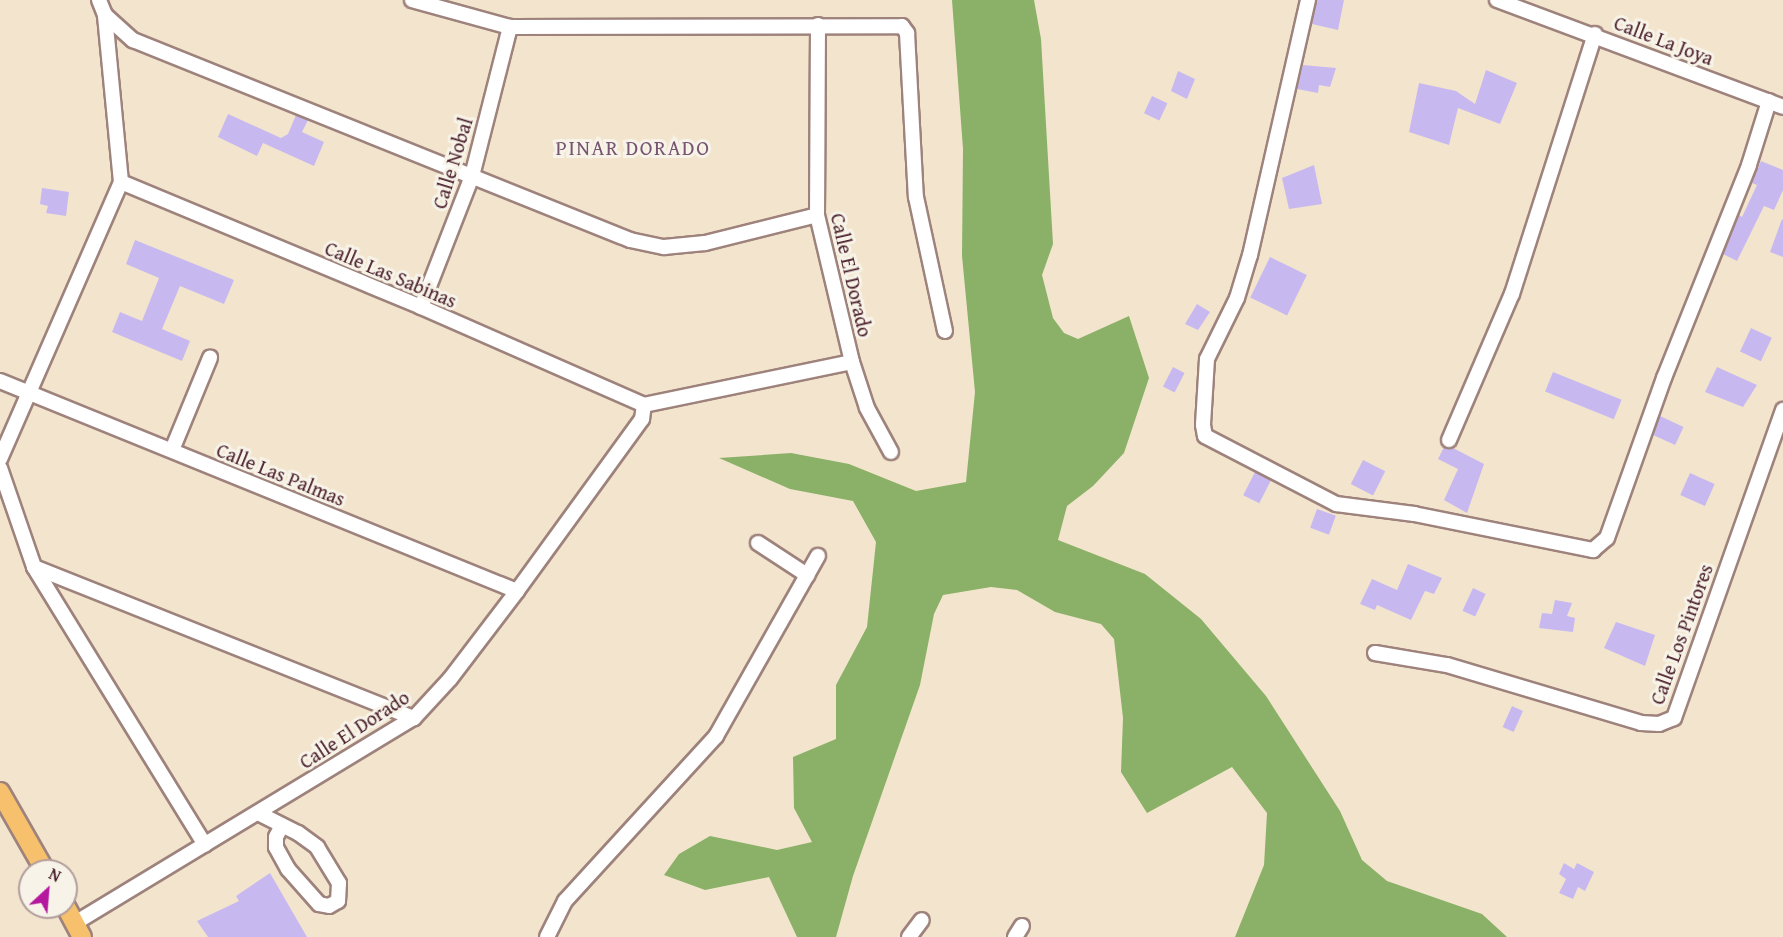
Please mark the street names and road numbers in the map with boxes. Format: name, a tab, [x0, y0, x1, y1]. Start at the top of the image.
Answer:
street label: Calle La Joya	[1611, 10, 1717, 70]
street label: Calle Nobal	[427, 115, 477, 211]
street label: Calle El Dorado	[826, 211, 878, 339]
street label: Calle Las Sabinas	[322, 235, 460, 313]
street label: Calle Las Palmas	[213, 437, 349, 511]
street label: Calle Los Pintores	[1644, 560, 1718, 708]
street label: Calle El Dorado	[295, 685, 413, 773]

